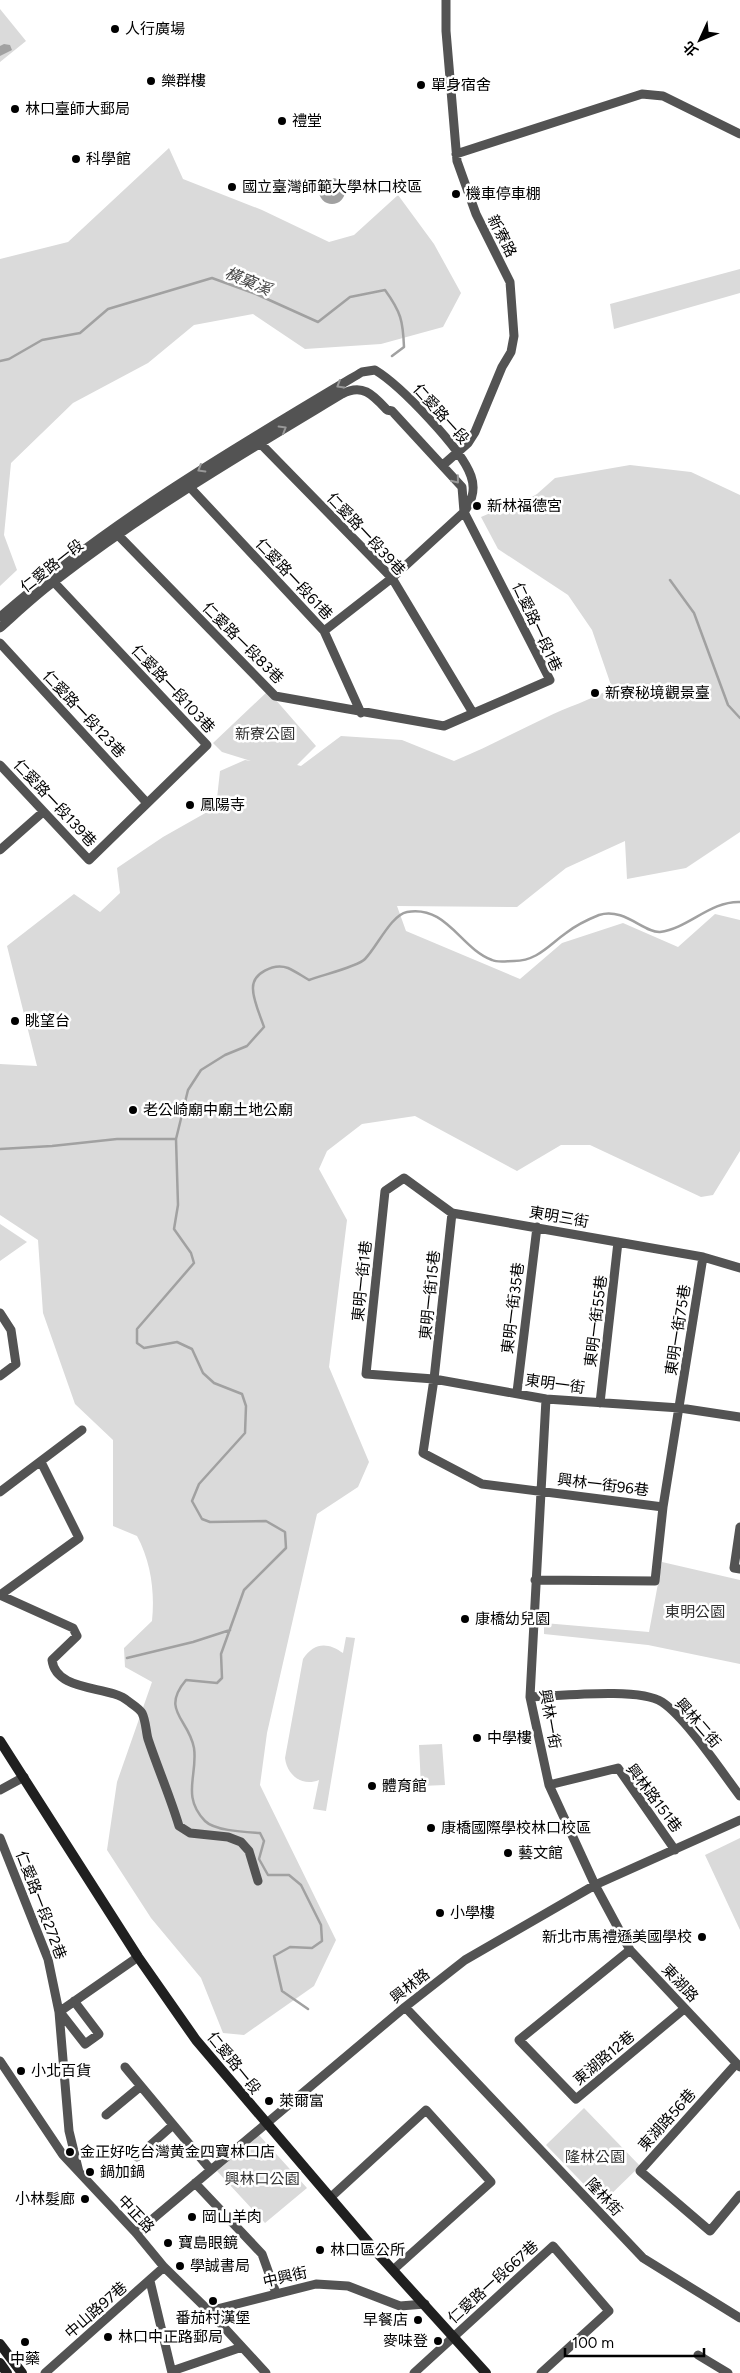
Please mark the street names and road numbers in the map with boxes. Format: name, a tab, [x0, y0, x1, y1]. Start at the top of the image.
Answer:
street label: 新寮路	[484, 212, 520, 260]
street label: 仁愛路一段	[409, 380, 473, 448]
street label: 仁愛路一段39巷	[323, 489, 409, 579]
street label: 仁愛路一段61巷	[252, 535, 336, 623]
street label: 仁愛路一段	[17, 536, 87, 596]
street label: 仁愛路一段1巷	[509, 580, 565, 674]
street label: 仁愛路一段83巷	[199, 599, 287, 687]
street label: 仁愛路一段103巷	[128, 641, 218, 737]
street label: 仁愛路一段123巷	[39, 667, 129, 761]
street label: 仁愛路一段139巷	[10, 756, 100, 850]
street label: 東明三街	[528, 1203, 590, 1231]
street label: 東明一街1巷	[349, 1240, 375, 1322]
street label: 東明一街15巷	[416, 1249, 444, 1341]
street label: 東明一街35巷	[498, 1261, 528, 1355]
street label: 東明一街55巷	[581, 1274, 611, 1368]
street label: 東明一街75巷	[662, 1283, 694, 1377]
street label: 東明一街	[524, 1371, 586, 1397]
street label: 興林一街96巷	[556, 1470, 650, 1500]
street label: 興林一街	[536, 1688, 564, 1750]
street label: 興林二街	[672, 1694, 724, 1752]
street label: 興林路151巷	[622, 1760, 686, 1836]
street label: 仁愛路一段272巷	[12, 1848, 70, 1962]
street label: 東湖路	[658, 1960, 702, 2006]
street label: 興林路	[387, 1965, 433, 2007]
street label: 東湖路12巷	[570, 2027, 638, 2089]
street label: 仁愛路一段	[203, 2028, 265, 2098]
street label: 東湖路56巷	[635, 2085, 699, 2155]
street label: 隆林街	[582, 2174, 626, 2220]
street label: 中正路	[114, 2191, 158, 2237]
street label: 仁愛路一段667巷	[444, 2237, 542, 2327]
street label: 中興街	[261, 2263, 309, 2291]
street label: 中山路97巷	[61, 2278, 131, 2342]

